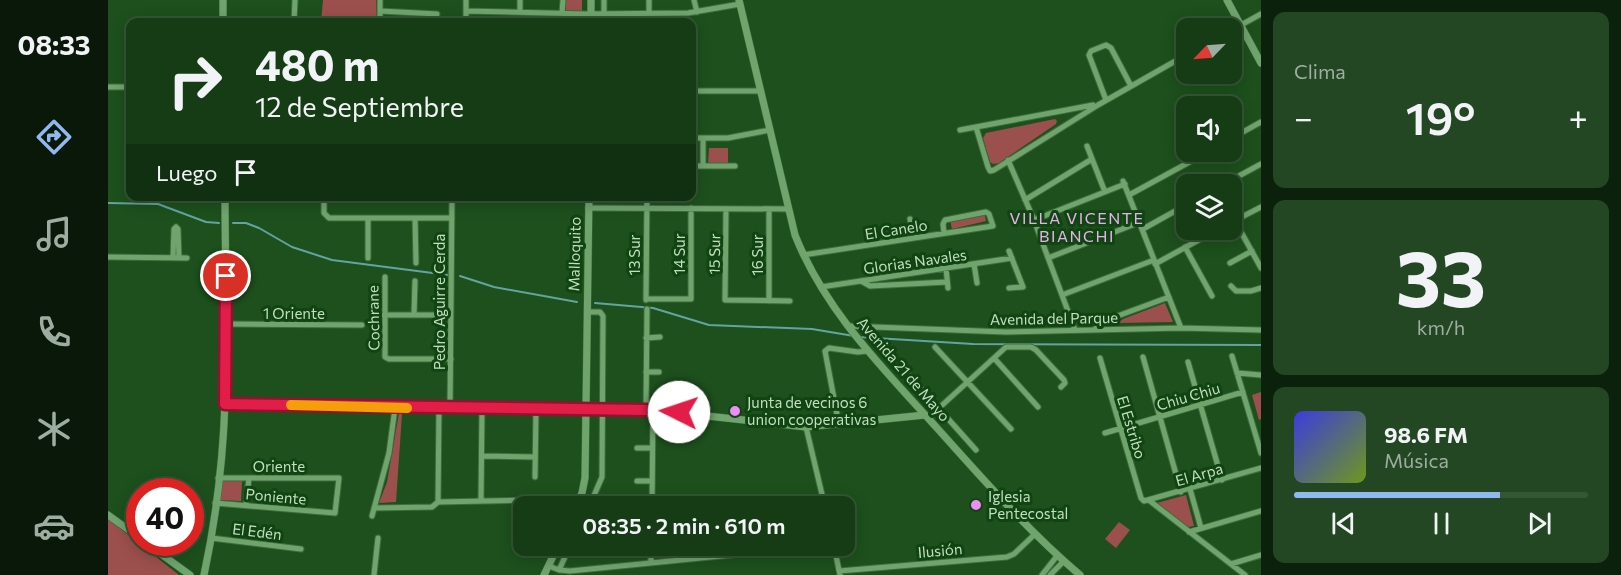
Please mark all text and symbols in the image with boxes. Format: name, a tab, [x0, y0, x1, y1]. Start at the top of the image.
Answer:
north arrow	[1176, 18, 1242, 84]
map controls	[1176, 18, 1242, 240]
text: 08:33	[17, 28, 91, 61]
text: 480 m	[255, 38, 379, 90]
icon: right	[156, 42, 234, 120]
text: Clima	[1294, 59, 1346, 83]
text: 19°	[1406, 89, 1475, 144]
text: 12 de Septiembre	[255, 90, 464, 123]
button: sound	[1176, 96, 1242, 162]
text: −	[1294, 96, 1313, 137]
text: +	[1569, 96, 1588, 137]
icon: directions	[33, 116, 75, 158]
icon: arrive	[229, 156, 262, 189]
text: Luego	[156, 159, 217, 186]
button: layers	[1176, 174, 1242, 240]
district label: VILLA VICENTE BIANCHI	[1009, 208, 1145, 245]
icon: music	[33, 213, 75, 255]
street label: El Canelo	[863, 215, 929, 243]
street label: Malloquito	[564, 216, 584, 291]
text: 33	[1396, 228, 1486, 323]
street label: 14 Sur	[670, 233, 688, 275]
street label: 15 Sur	[705, 233, 723, 275]
street label: Pedro Aguirre Cerda	[430, 234, 448, 370]
street label: 13 Sur	[625, 234, 643, 276]
street label: 16 Sur	[748, 234, 766, 276]
street label: Glorias Navales	[862, 245, 968, 277]
pin	[200, 250, 251, 301]
icon: arrive	[209, 259, 242, 292]
street label: Cochrane	[363, 285, 383, 351]
street label: 1 Oriente	[263, 304, 325, 322]
street label: Avenida del Parque	[990, 308, 1118, 328]
icon: phone	[33, 311, 75, 353]
street label: Avenida 21 de Mayo	[854, 313, 954, 425]
text: km/h	[1417, 315, 1465, 339]
street label: Chiu Chiu	[1154, 378, 1222, 414]
position arrow	[647, 380, 711, 444]
place label: Junta de vecinos 6 union cooperativas	[747, 393, 876, 428]
street label: El Estribo	[1114, 393, 1150, 461]
marker: Junta de vecinos 6 union cooperativas	[728, 404, 742, 418]
icon: climate	[33, 408, 75, 450]
text: 98.6 FM	[1384, 421, 1468, 448]
text: Música	[1384, 448, 1449, 472]
street label: Oriente	[253, 457, 305, 475]
street label: El Arpa	[1173, 459, 1225, 489]
speed limit sign: 40	[126, 478, 204, 556]
street label: Poniente	[245, 484, 307, 508]
place label: Iglesia Pentecostal	[988, 487, 1068, 522]
marker: Iglesia Pentecostal	[969, 498, 983, 512]
icon: car	[33, 505, 75, 547]
icon: previous	[1327, 507, 1360, 540]
icon: pause	[1425, 507, 1458, 540]
icon: next	[1523, 507, 1556, 540]
text: 08:35 · 2 min · 610 m	[583, 512, 785, 539]
street label: El Edén	[231, 519, 283, 543]
street label: Ilusión	[917, 539, 963, 561]

